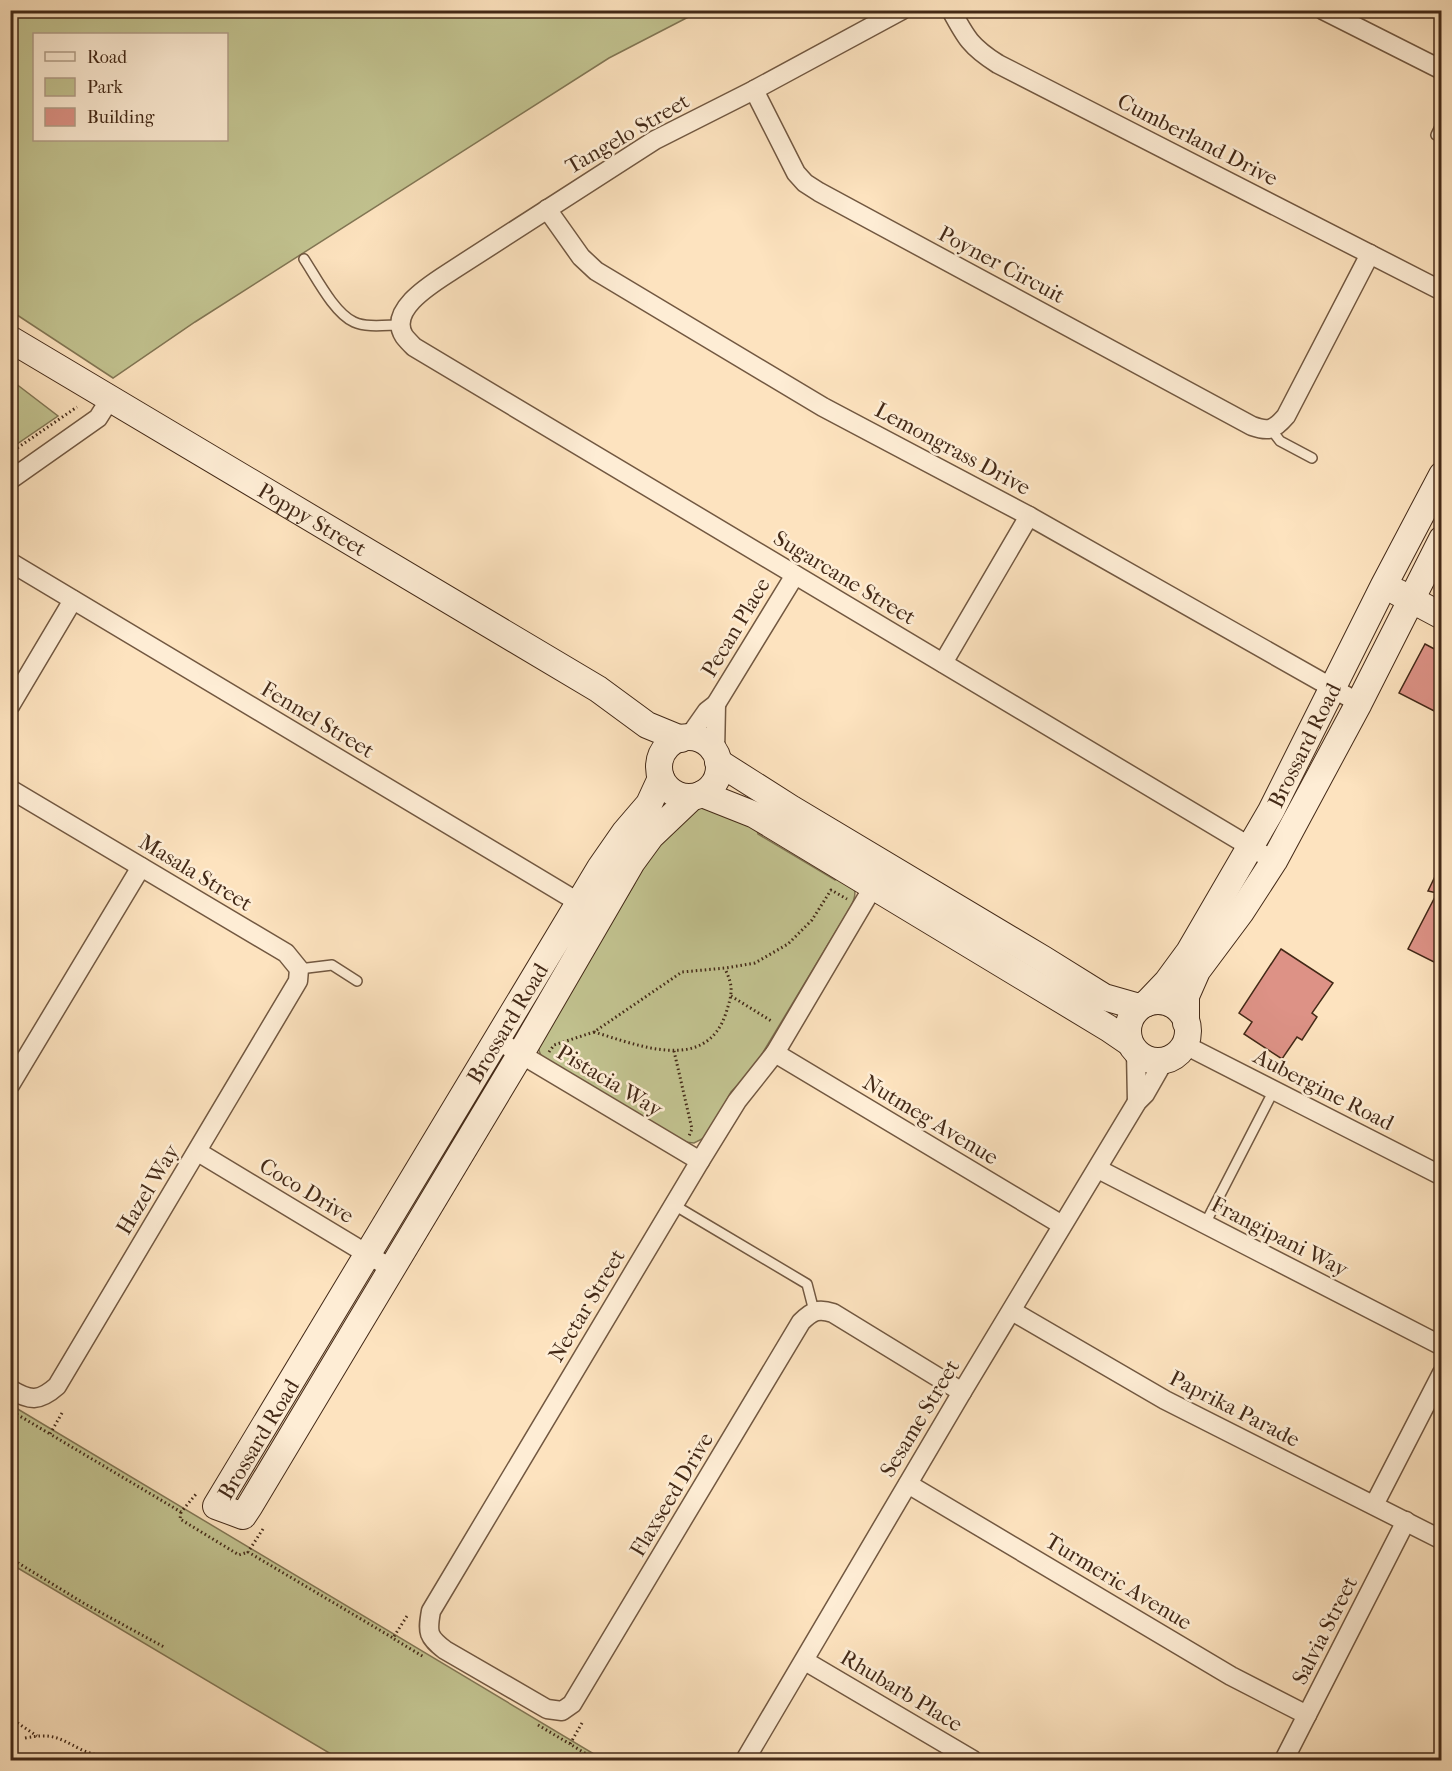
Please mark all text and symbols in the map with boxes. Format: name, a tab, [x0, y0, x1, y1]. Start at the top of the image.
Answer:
legend	[33, 33, 228, 141]
text: Road	[87, 47, 127, 68]
text: Park	[87, 77, 124, 98]
street label: Tangelo Street	[561, 88, 694, 180]
street label: Cumberland Drive	[1113, 88, 1282, 192]
text: Building	[87, 107, 155, 128]
street label: Poyner Circuit	[934, 221, 1069, 309]
street label: Lemongrass Drive	[870, 397, 1035, 501]
street label: Poppy Street	[253, 478, 371, 562]
street label: Sugarcane Street	[769, 525, 920, 631]
street label: Pecan Place	[696, 573, 776, 682]
street label: Fennel Street	[256, 676, 379, 764]
street label: Brossard Road	[1263, 678, 1347, 812]
street label: Masala Street	[134, 829, 257, 917]
street label: Brossard Road	[462, 958, 555, 1088]
street label: Pistacia Way	[552, 1039, 668, 1123]
street label: Aubergine Road	[1248, 1043, 1399, 1137]
street label: Nutmeg Avenue	[858, 1069, 1003, 1170]
street label: Hazel Way	[111, 1139, 186, 1239]
street label: Coco Drive	[255, 1153, 358, 1229]
street label: Frangipani Way	[1207, 1191, 1354, 1283]
street label: Nectar Street	[543, 1244, 631, 1367]
street label: Sesame Street	[875, 1355, 965, 1482]
street label: Paprika Parade	[1165, 1365, 1304, 1453]
street label: Brossard Road	[213, 1374, 306, 1504]
street label: Flaxseed Drive	[625, 1428, 719, 1561]
street label: Turmeric Avenue	[1040, 1528, 1197, 1636]
street label: Salvia Street	[1287, 1572, 1363, 1689]
street label: Rhubarb Place	[836, 1644, 967, 1738]

